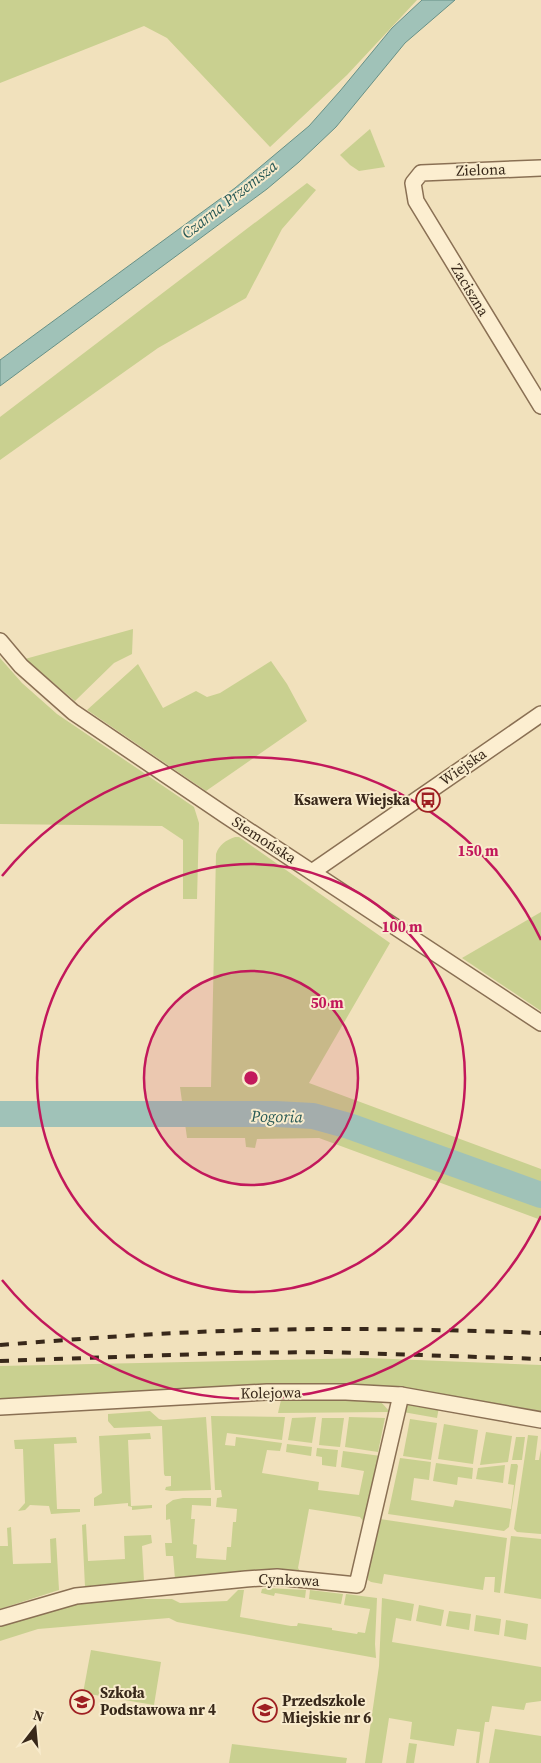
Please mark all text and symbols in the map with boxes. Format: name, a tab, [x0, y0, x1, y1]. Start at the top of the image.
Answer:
water label: Czarna Przemsza	[176, 154, 282, 243]
street label: Zielona	[456, 158, 507, 181]
street label: Zaciszna	[447, 260, 494, 320]
street label: Wiejska	[435, 743, 491, 790]
bus stop icon: Ksawera Wiejska	[415, 787, 441, 813]
place label: Ksawera Wiejska	[294, 789, 411, 810]
street label: Siemońska	[228, 811, 301, 868]
text: 150 m	[457, 840, 499, 861]
text: 100 m	[381, 916, 423, 937]
text: 50 m	[310, 992, 344, 1013]
centre of rings	[242, 1069, 260, 1087]
water label: Pogoria	[250, 1105, 304, 1127]
street label: Kolejowa	[240, 1381, 302, 1404]
street label: Cynkowa	[258, 1568, 320, 1591]
place label: Szkoła Podstawowa nr 4	[100, 1682, 216, 1720]
school or university icon: Szkoła Podstawowa nr 4	[69, 1689, 95, 1715]
place label: Przedszkole Miejskie nr 6	[282, 1690, 371, 1728]
school or university icon: Przedszkole Miejskie nr 6	[252, 1697, 278, 1723]
north arrow	[10, 1703, 60, 1753]
text: N	[31, 1704, 46, 1727]

